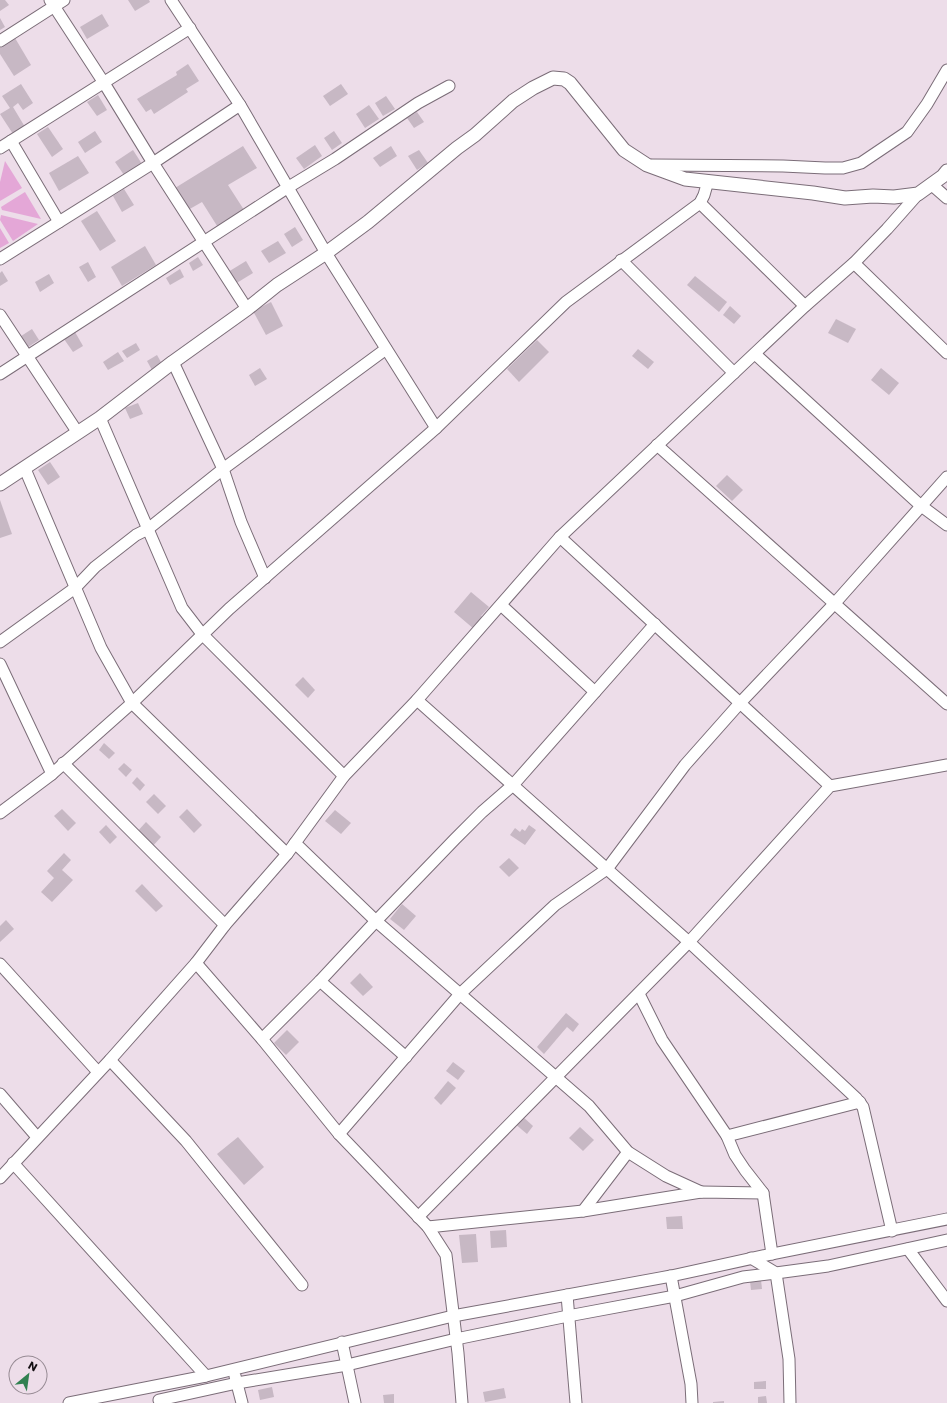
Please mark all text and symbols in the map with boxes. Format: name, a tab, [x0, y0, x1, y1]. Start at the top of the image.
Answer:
north arrow	[8, 1355, 48, 1395]
text: N	[25, 1357, 40, 1375]

